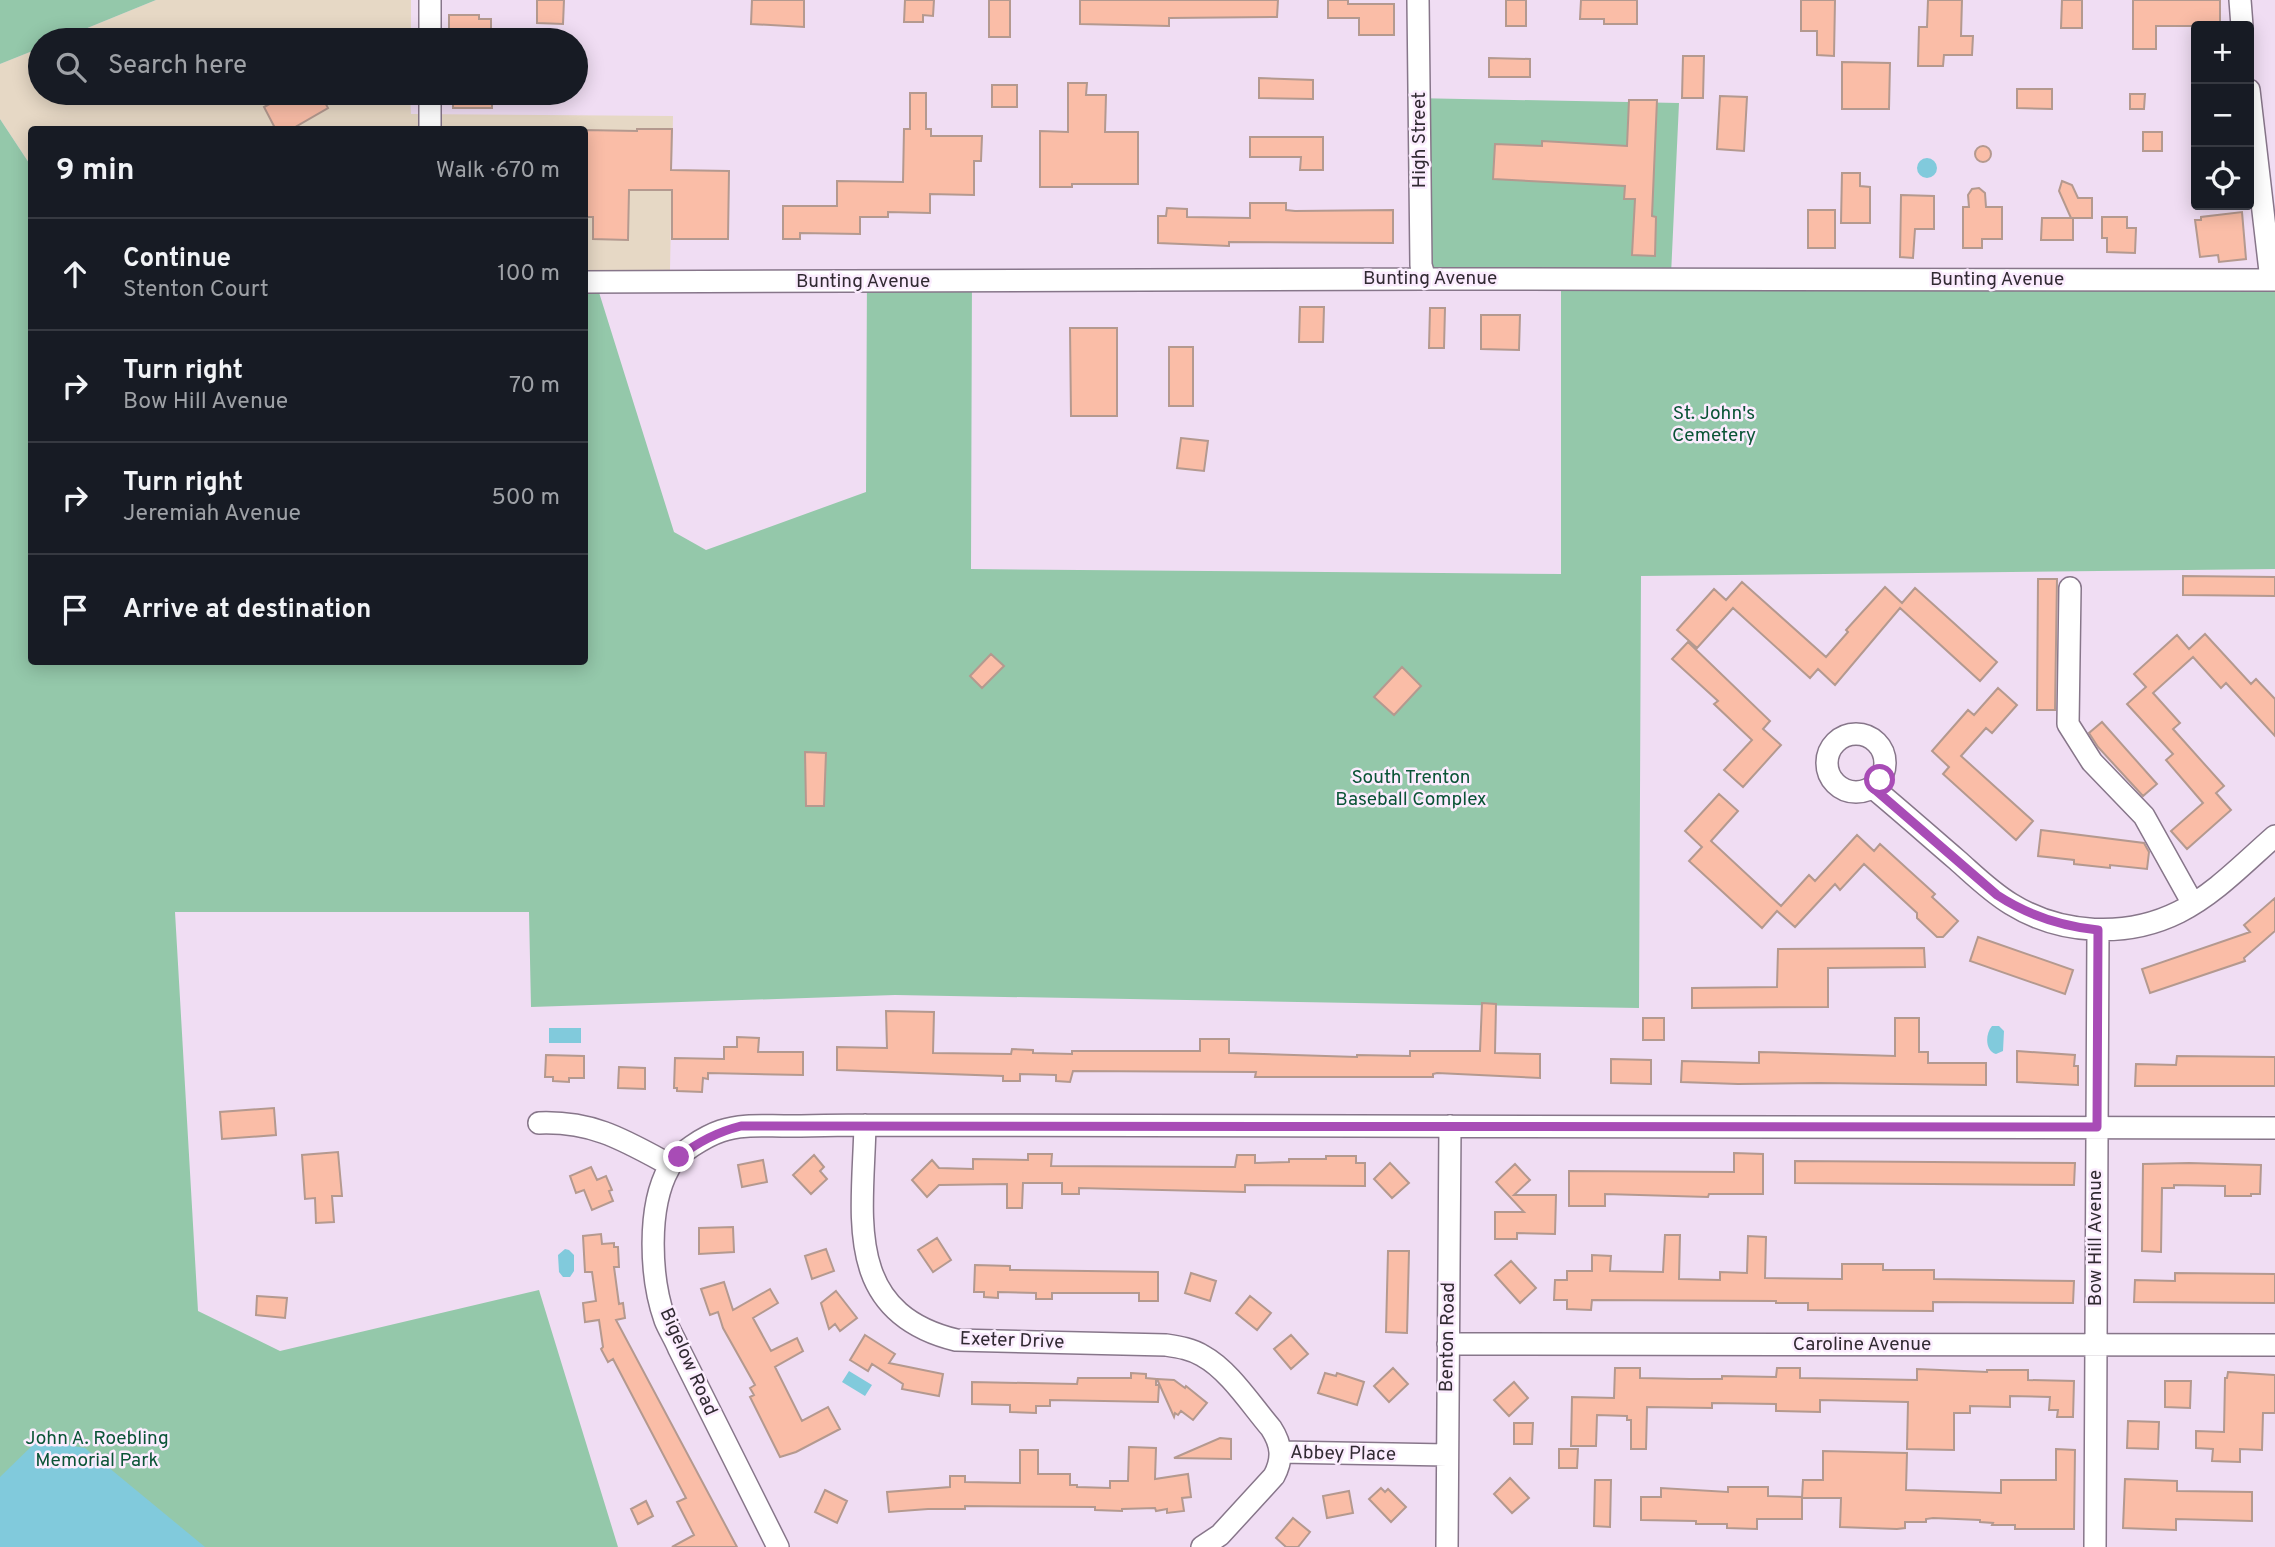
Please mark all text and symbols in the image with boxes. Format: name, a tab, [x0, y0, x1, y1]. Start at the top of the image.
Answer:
map controls	[2191, 21, 2254, 210]
button: +	[2191, 21, 2254, 84]
search box	[28, 28, 588, 105]
icon: search	[52, 48, 90, 86]
text: Search here	[108, 50, 247, 83]
button: −	[2191, 84, 2254, 147]
street label: High Street	[1408, 92, 1432, 188]
button: locate	[2191, 147, 2254, 210]
text: 9 min	[56, 153, 134, 190]
text: Walk · 670 m	[436, 157, 560, 186]
text: Continue	[123, 243, 231, 276]
icon: ahead	[56, 255, 94, 293]
text: 100 m	[497, 260, 560, 289]
street label: Bunting Avenue	[1363, 267, 1497, 291]
street label: Bunting Avenue	[1930, 268, 2064, 292]
street label: Bunting Avenue	[796, 270, 930, 294]
text: Stenton Court	[123, 276, 269, 305]
text: Turn right	[123, 355, 243, 388]
icon: right	[56, 367, 94, 405]
text: 70 m	[509, 372, 560, 401]
text: Bow Hill Avenue	[123, 388, 288, 417]
park label: St. John's Cemetery	[1672, 402, 1756, 448]
text: Turn right	[123, 467, 243, 500]
icon: right	[56, 479, 94, 517]
text: 500 m	[492, 484, 560, 513]
text: Jeremiah Avenue	[123, 500, 301, 529]
icon: arrive	[56, 591, 94, 629]
text: Arrive at destination	[123, 594, 371, 627]
route start	[1864, 764, 1895, 795]
park label: South Trenton Baseball Complex	[1335, 766, 1487, 812]
route end	[663, 1141, 694, 1172]
street label: Bow Hill Avenue	[2084, 1170, 2108, 1306]
street label: Benton Road	[1435, 1282, 1461, 1392]
street label: Bigelow Road	[654, 1304, 722, 1420]
street label: Exeter Drive	[959, 1327, 1065, 1355]
street label: Caroline Avenue	[1793, 1333, 1931, 1357]
park label: John A. Roebling Memorial Park	[25, 1427, 169, 1473]
street label: Abbey Place	[1290, 1441, 1396, 1467]

